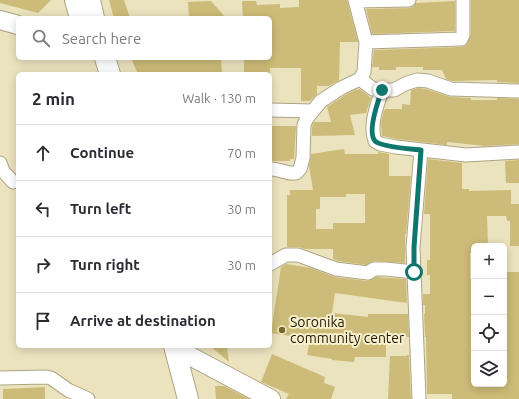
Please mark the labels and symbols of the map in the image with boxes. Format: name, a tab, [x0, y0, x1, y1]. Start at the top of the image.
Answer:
route end	[373, 81, 391, 99]
route start	[405, 263, 423, 281]
place label: Soronika community center	[290, 314, 405, 346]
marker: Soronika community center	[277, 325, 287, 335]

